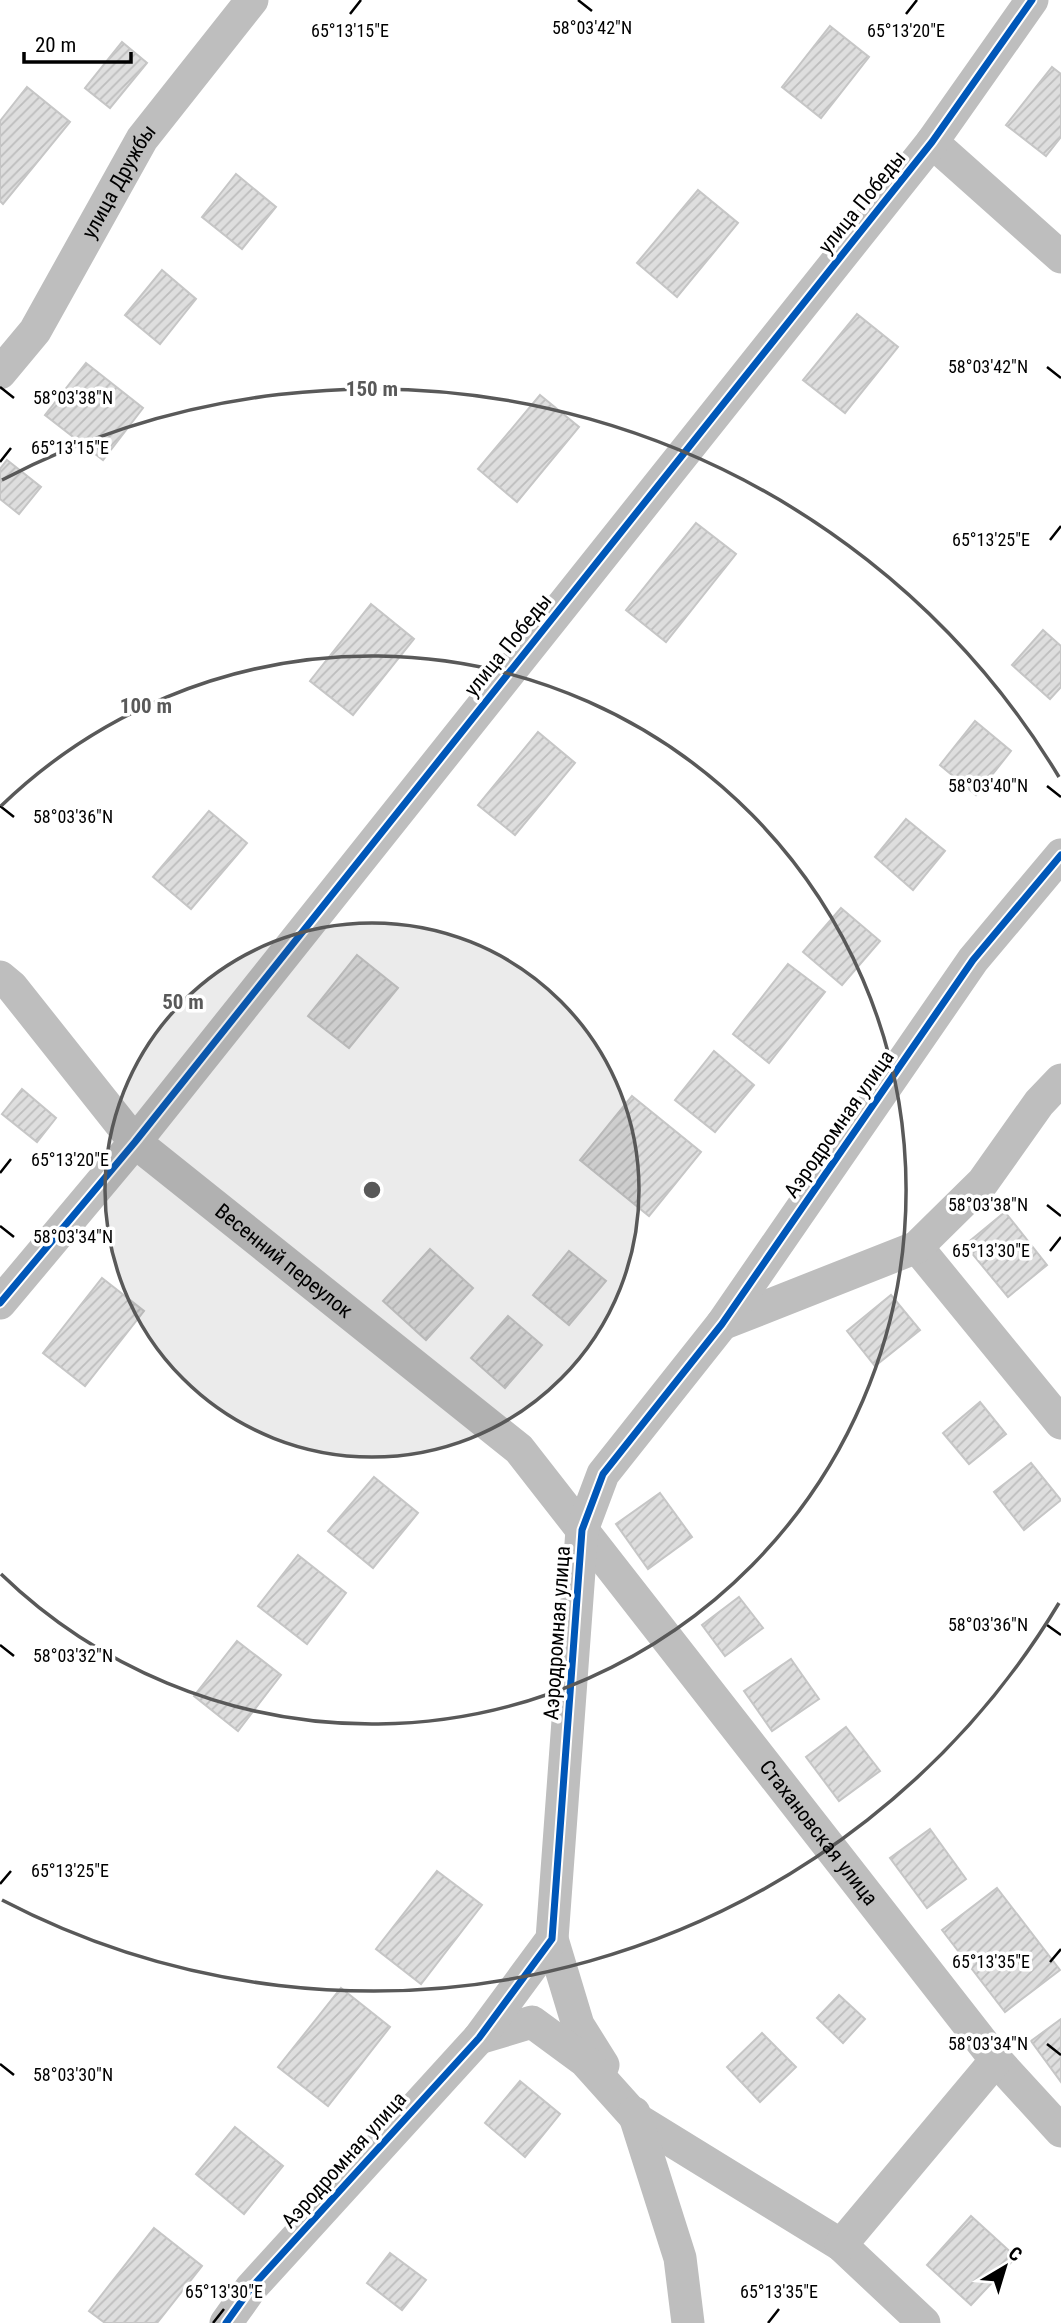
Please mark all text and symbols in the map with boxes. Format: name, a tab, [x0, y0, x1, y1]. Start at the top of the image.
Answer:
text: 58°03'42"N	[552, 17, 632, 38]
text: 65°13'15"E	[311, 20, 389, 41]
text: 65°13'20"E	[867, 20, 945, 41]
scale bar	[24, 21, 131, 65]
text: 20 m	[35, 33, 76, 57]
street label: улица Дружбы	[77, 120, 161, 243]
street label: улица Победы	[813, 146, 911, 258]
text: 58°03'42"N	[948, 356, 1028, 377]
text: 150 m	[346, 377, 398, 401]
text: 58°03'38"N	[33, 387, 113, 408]
text: 65°13'15"E	[31, 437, 109, 458]
text: 65°13'25"E	[952, 529, 1030, 550]
street label: улица Победы	[459, 589, 557, 701]
text: 100 m	[120, 694, 172, 718]
text: 58°03'40"N	[948, 775, 1028, 796]
text: 58°03'36"N	[33, 806, 113, 827]
text: 50 m	[162, 990, 204, 1014]
street label: Аэродромная улица	[779, 1046, 899, 1202]
text: 65°13'20"E	[31, 1149, 109, 1170]
centre of rings	[360, 1178, 384, 1202]
text: 58°03'38"N	[948, 1194, 1028, 1215]
street label: Весенний переулок	[210, 1199, 357, 1323]
text: 58°03'34"N	[33, 1226, 113, 1247]
text: 65°13'30"E	[952, 1240, 1030, 1261]
street label: Аэродромная улица	[539, 1545, 575, 1721]
text: 58°03'36"N	[948, 1614, 1028, 1635]
text: 58°03'32"N	[33, 1645, 113, 1666]
street label: Стахановская улица	[755, 1755, 883, 1910]
text: 65°13'25"E	[31, 1860, 109, 1881]
text: 65°13'35"E	[952, 1951, 1030, 1972]
text: 58°03'34"N	[948, 2033, 1028, 2054]
text: 58°03'30"N	[33, 2064, 113, 2085]
street label: Аэродромная улица	[277, 2087, 411, 2233]
north arrow	[970, 2232, 1040, 2302]
text: С	[1004, 2242, 1027, 2266]
text: 65°13'30"E	[185, 2281, 263, 2302]
text: 65°13'35"E	[740, 2281, 818, 2302]

